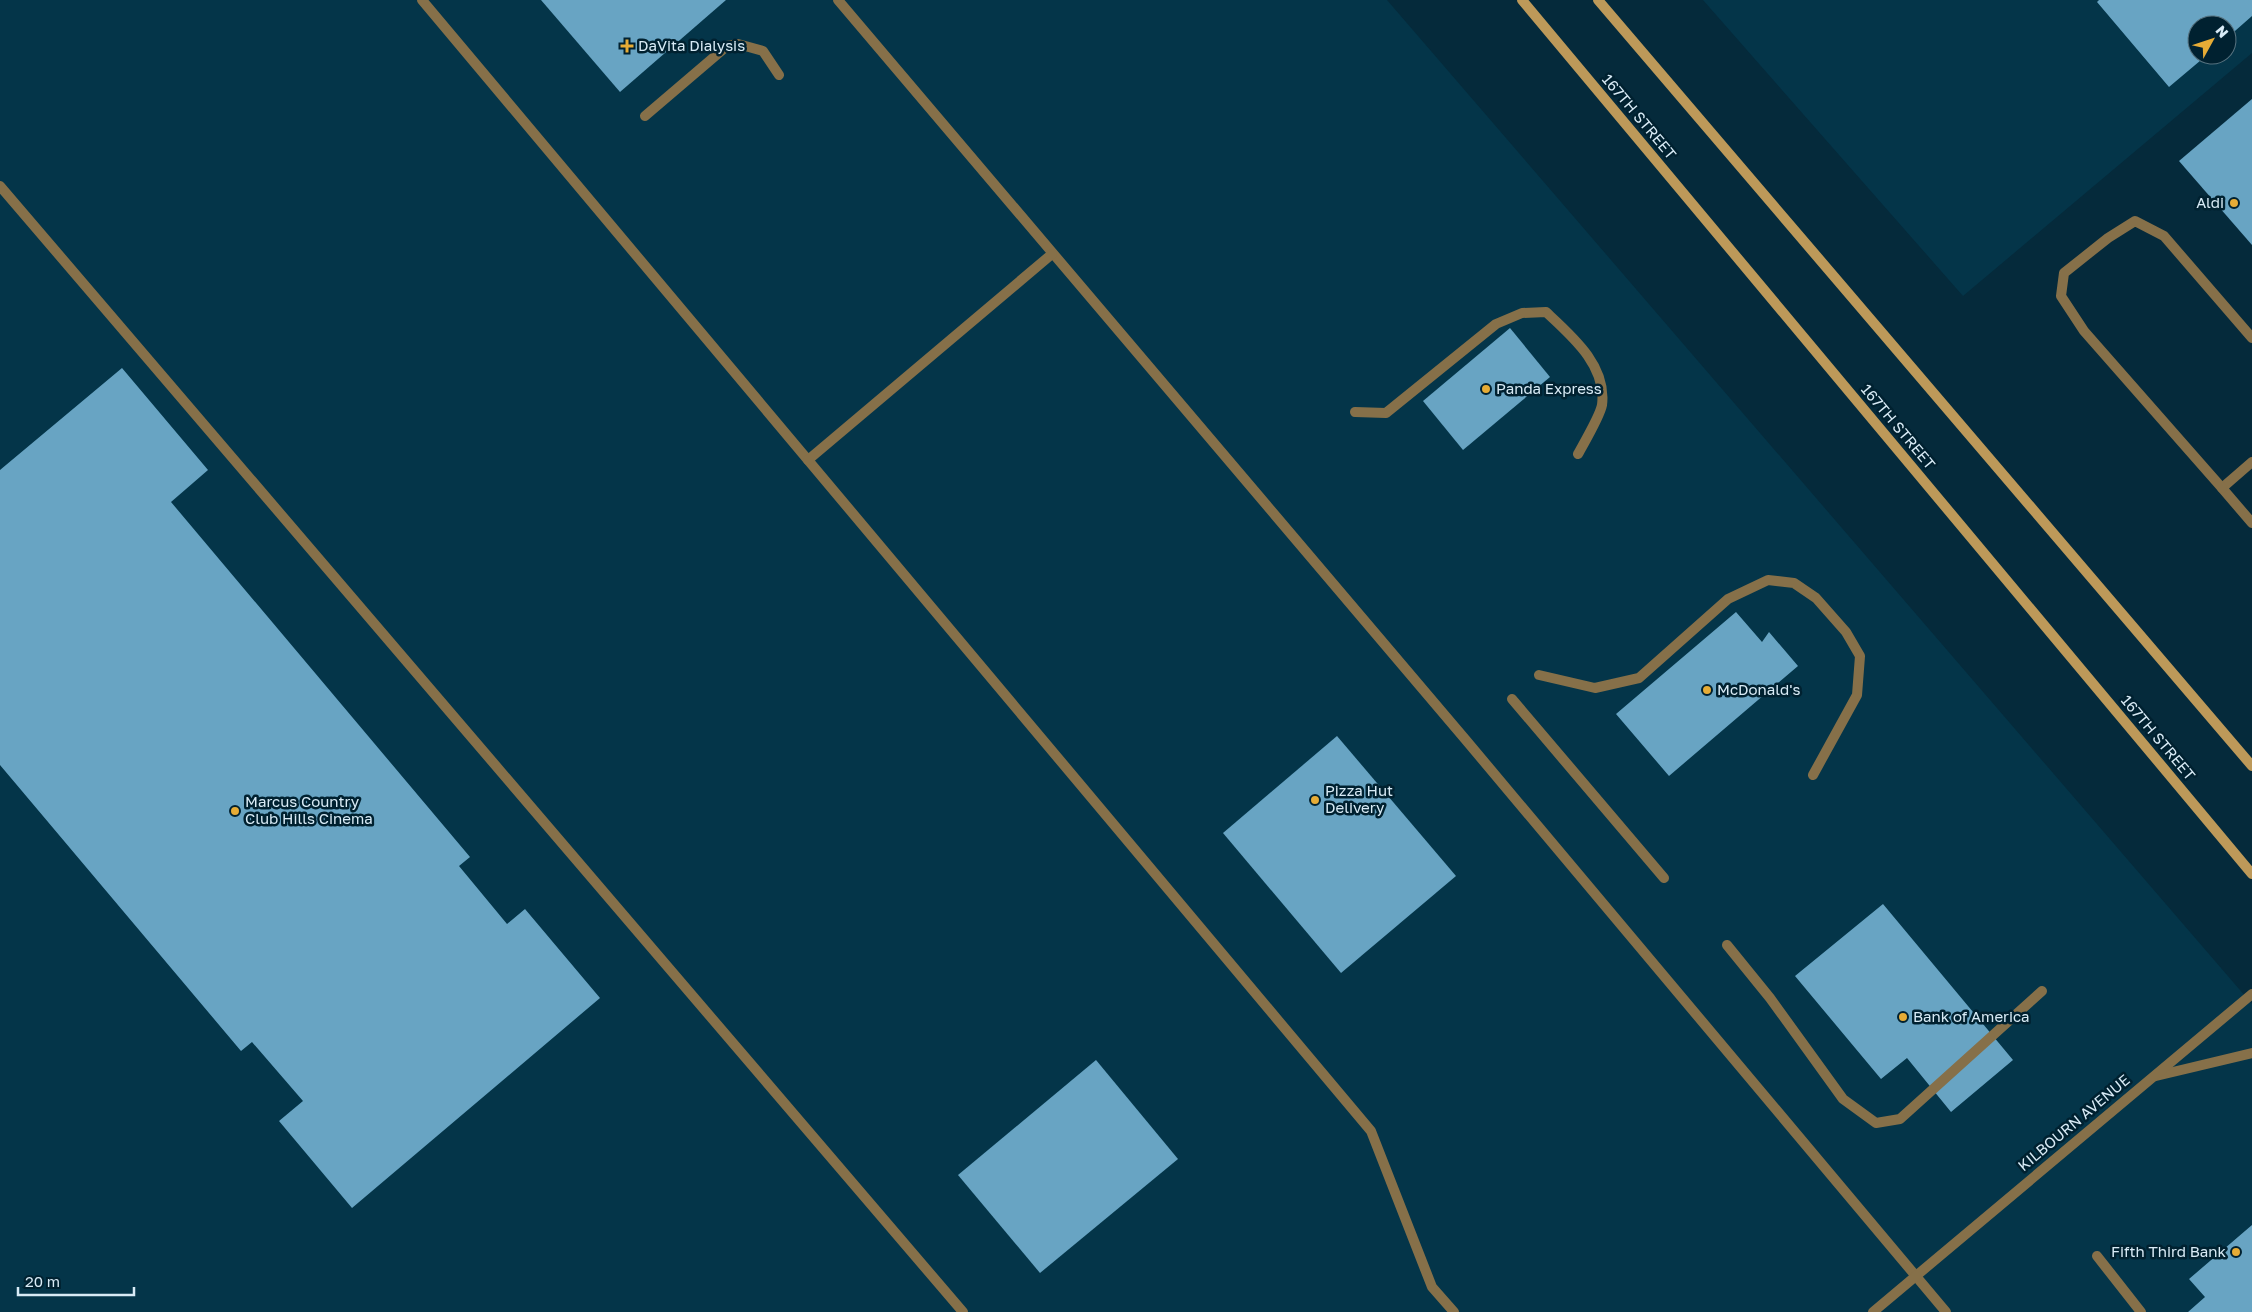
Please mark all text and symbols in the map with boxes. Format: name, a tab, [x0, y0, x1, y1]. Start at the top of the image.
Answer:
north arrow	[2187, 15, 2237, 65]
text: N	[2212, 22, 2232, 41]
place label: DaVita Dialysis	[638, 36, 745, 54]
marker: DaVita Dialysis	[620, 39, 634, 53]
street label: 167TH STREET	[1599, 70, 1681, 163]
place label: Aldi	[2196, 193, 2224, 211]
marker: Aldi	[2228, 197, 2240, 209]
place label: Panda Express	[1496, 379, 1602, 397]
street label: 167TH STREET	[1858, 380, 1940, 473]
marker: Panda Express	[1480, 383, 1492, 395]
place label: McDonald's	[1717, 680, 1800, 698]
marker: McDonald's	[1701, 684, 1713, 696]
street label: 167TH STREET	[2118, 691, 2200, 784]
place label: Pizza Hut Delivery	[1325, 781, 1393, 816]
place label: Marcus Country Club Hills Cinema	[245, 792, 373, 827]
marker: Pizza Hut Delivery	[1309, 794, 1321, 806]
marker: Marcus Country Club Hills Cinema	[229, 805, 241, 817]
place label: Bank of America	[1913, 1007, 2030, 1025]
marker: Bank of America	[1897, 1011, 1909, 1023]
street label: KILBOURN AVENUE	[2014, 1070, 2133, 1174]
place label: Fifth Third Bank	[2111, 1242, 2227, 1260]
marker: Fifth Third Bank	[2230, 1246, 2242, 1258]
scale bar	[18, 1264, 134, 1296]
text: 20 m	[25, 1272, 60, 1290]

